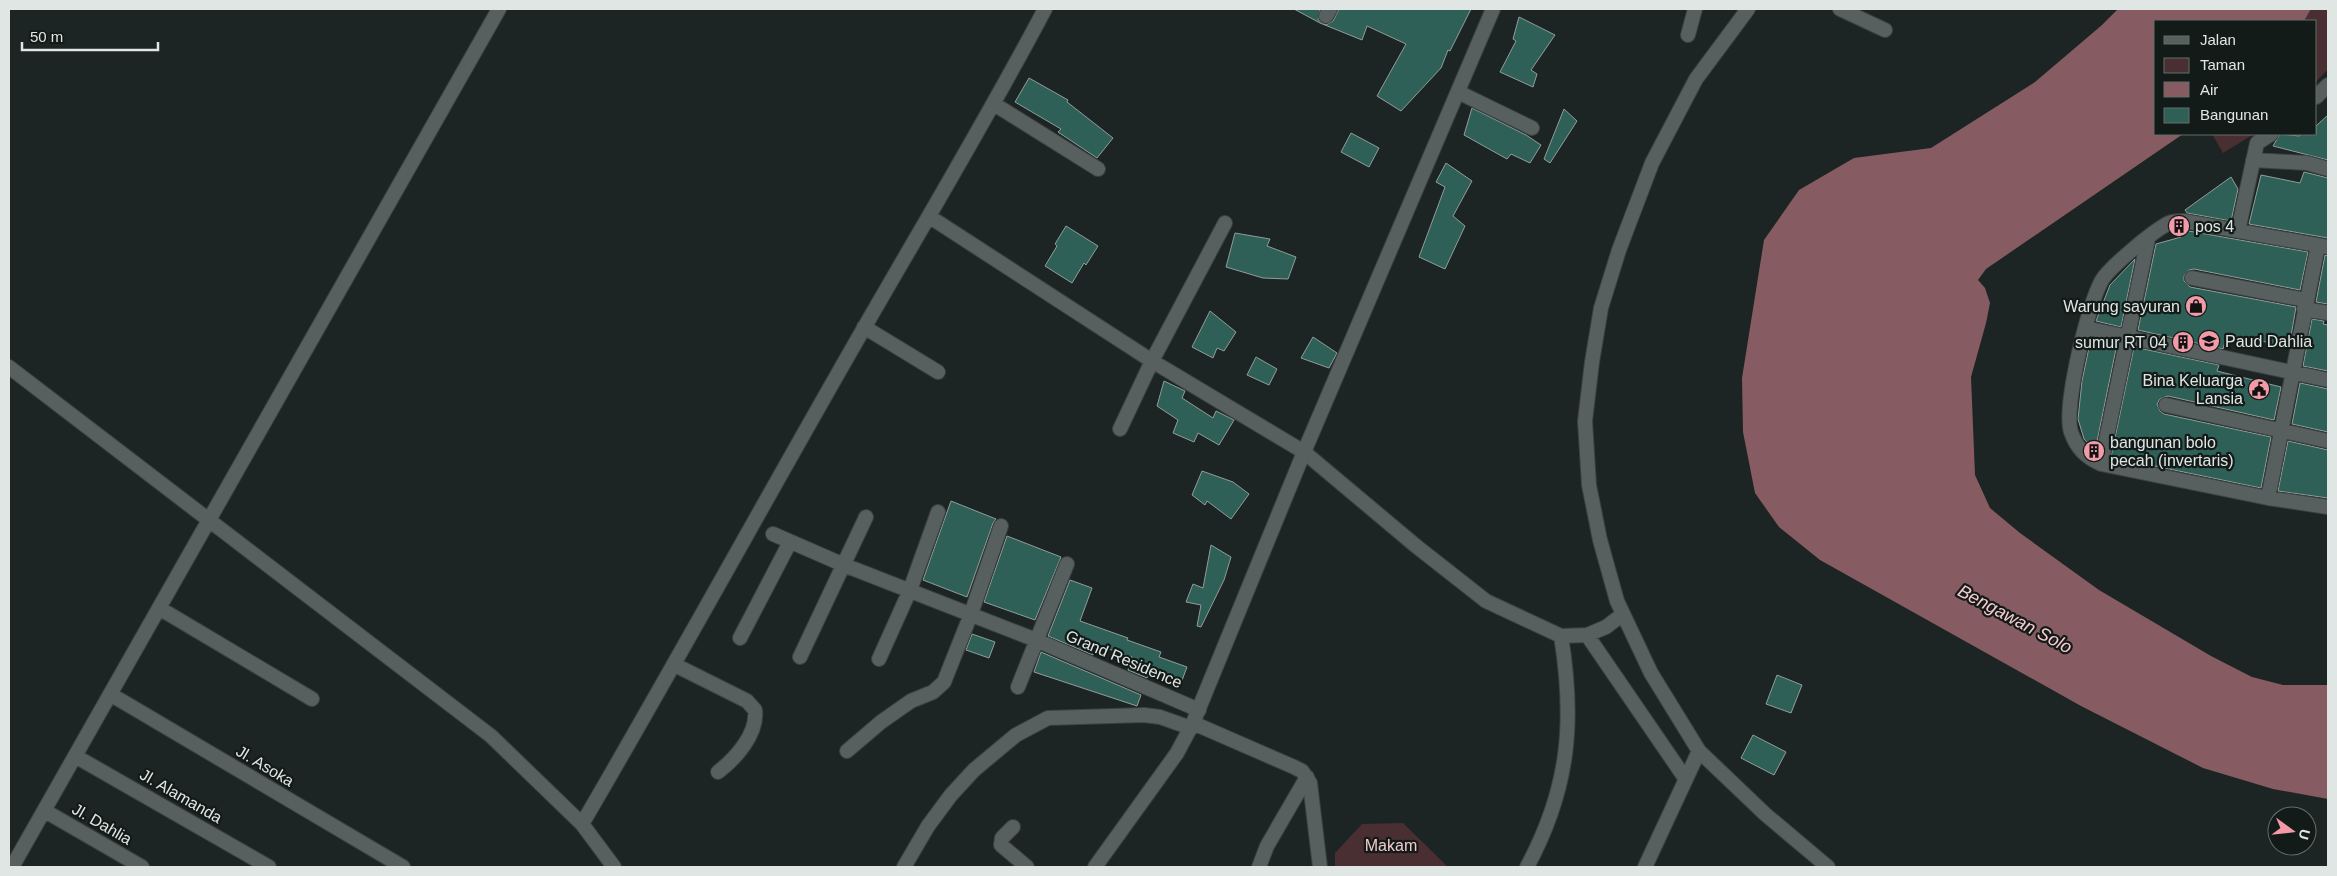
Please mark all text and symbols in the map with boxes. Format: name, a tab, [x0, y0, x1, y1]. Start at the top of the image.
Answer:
scale bar	[22, 20, 159, 52]
legend	[2154, 20, 2317, 135]
text: 50 m	[30, 28, 63, 45]
text: Jalan	[2200, 31, 2236, 48]
text: Taman	[2200, 56, 2245, 73]
text: Air	[2200, 81, 2218, 98]
text: Bangunan	[2200, 106, 2268, 123]
building icon: pos 4	[2167, 214, 2191, 238]
place label: pos 4	[2195, 218, 2234, 235]
shop icon: Warung sayuran	[2184, 294, 2208, 318]
place label: Warung sayuran	[2063, 298, 2180, 315]
school or university icon: Paud Dahlia	[2197, 329, 2221, 353]
building icon: sumur RT 04	[2171, 330, 2195, 354]
place label: Paud Dahlia	[2225, 333, 2312, 350]
place label: sumur RT 04	[2075, 334, 2167, 351]
place label: Bina Keluarga Lansia	[2142, 372, 2243, 407]
public building icon: Bina Keluarga Lansia	[2247, 377, 2271, 401]
place label: bangunan bolo pecah (invertaris)	[2110, 434, 2234, 469]
building icon: bangunan bolo pecah (invertaris)	[2082, 439, 2106, 463]
water label: Bengawan Solo	[1955, 581, 2075, 657]
street label: Grand Residence	[1063, 627, 1185, 691]
street label: Jl. Asoka	[233, 742, 297, 790]
street label: Jl. Alamanda	[137, 766, 225, 826]
street label: Jl. Dahlia	[69, 800, 135, 848]
north arrow	[2267, 806, 2317, 856]
text: U	[2296, 827, 2314, 841]
park label: Makam	[1365, 837, 1417, 854]

